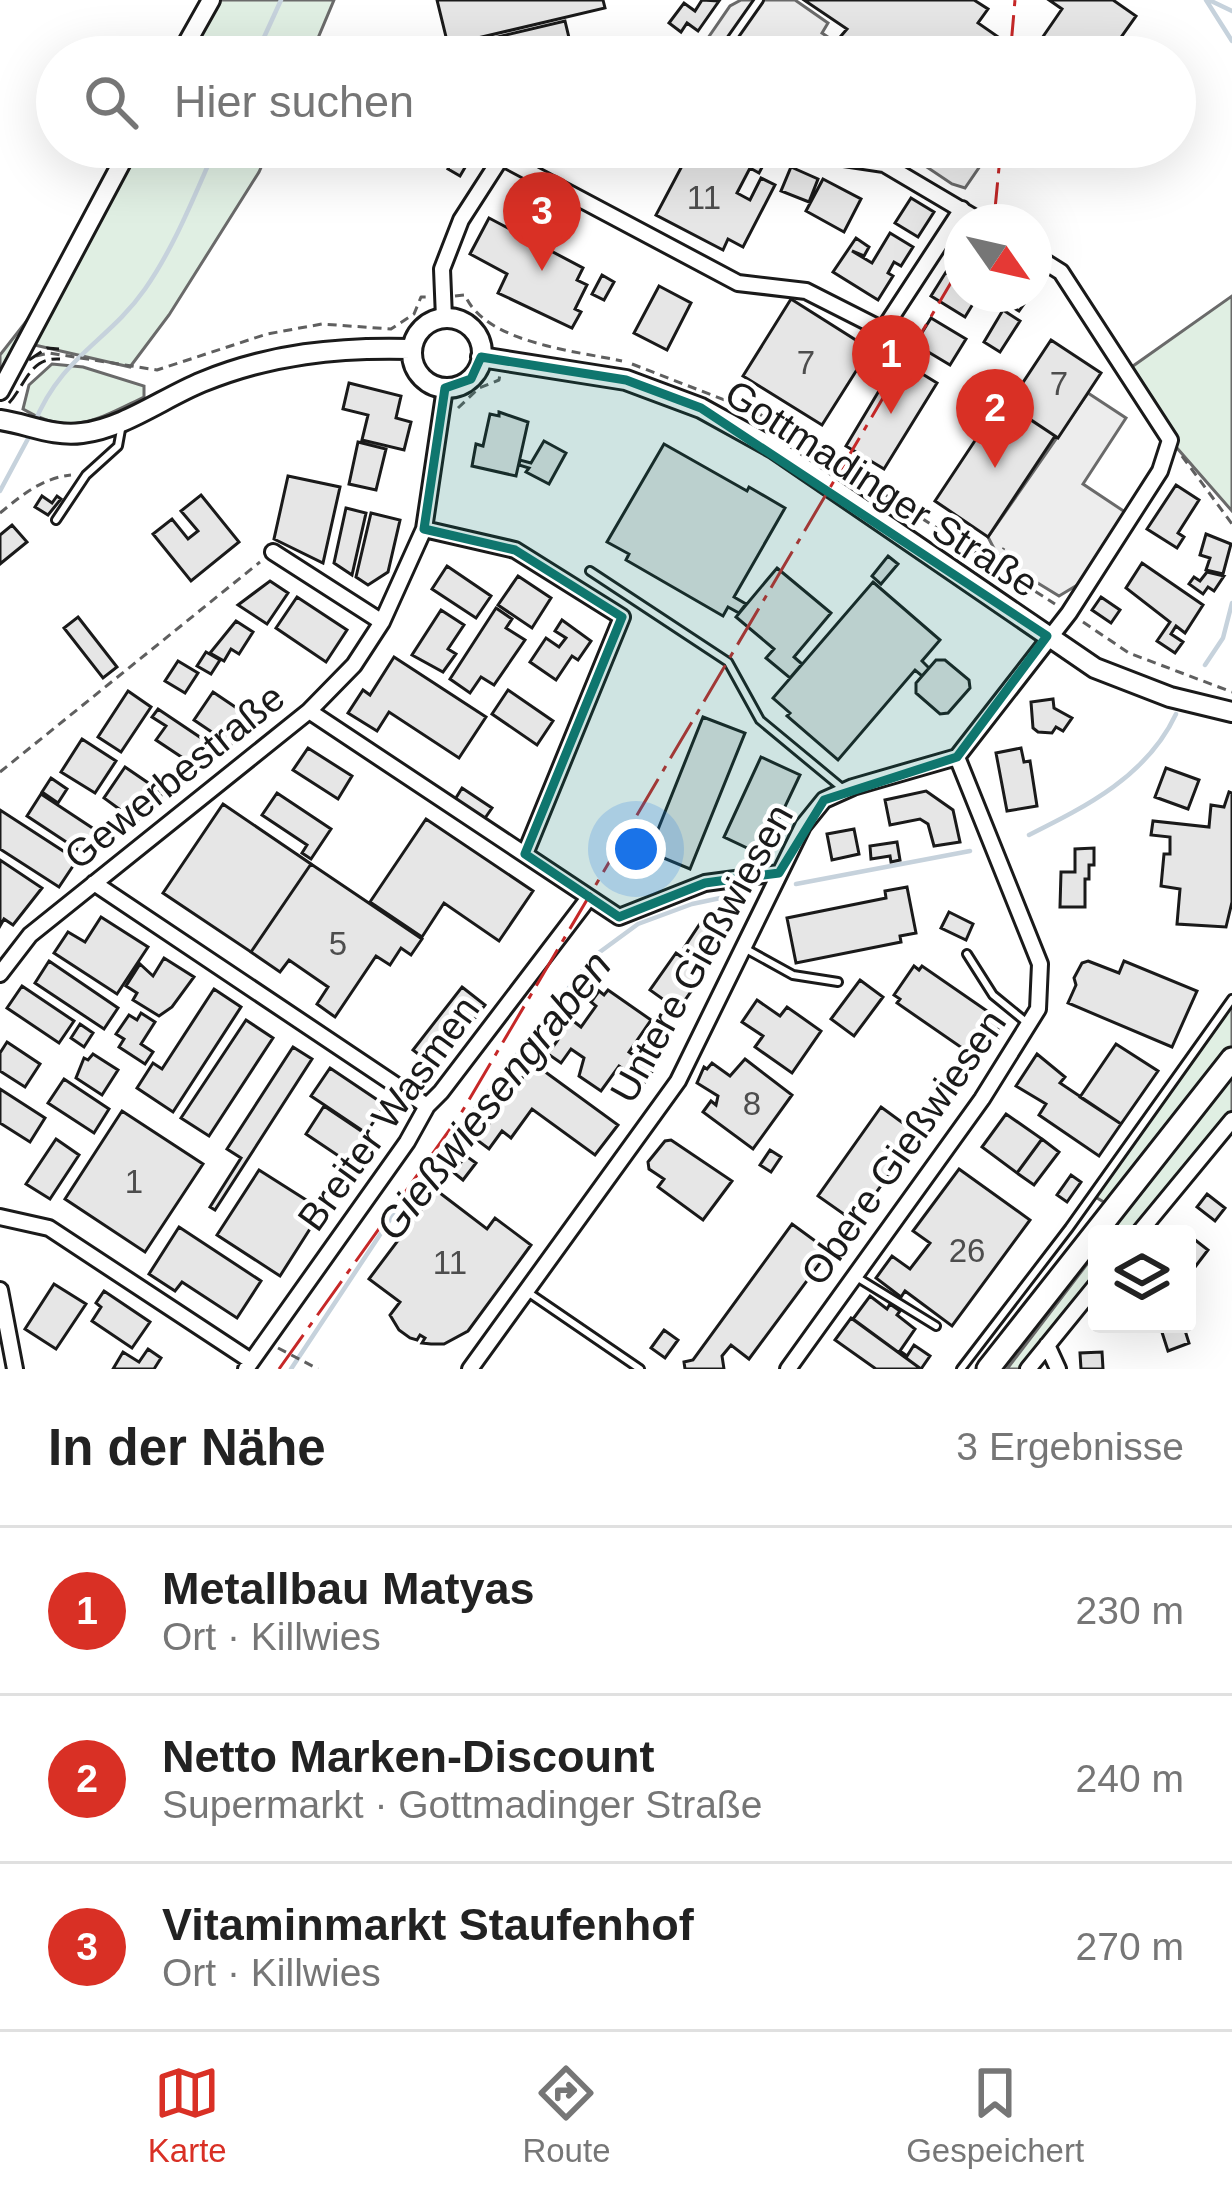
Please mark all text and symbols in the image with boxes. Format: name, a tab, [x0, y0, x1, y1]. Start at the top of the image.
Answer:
search box	[36, 36, 1196, 168]
icon: search	[78, 69, 144, 135]
text: Hier suchen	[174, 76, 414, 127]
pin: 3	[503, 172, 581, 271]
house number: 11	[687, 179, 721, 216]
north arrow	[944, 204, 1052, 312]
pin: 1	[852, 315, 930, 414]
house number: 7	[797, 344, 815, 381]
house number: 7	[1050, 365, 1068, 402]
pin: 2	[956, 369, 1034, 468]
street label: Gottmadinger Straße	[717, 371, 1046, 606]
street label: Gewerbestraße	[56, 675, 292, 878]
street label: Untere Gießwiesen	[602, 797, 801, 1110]
your location	[606, 819, 666, 879]
house number: 5	[329, 925, 347, 962]
water label: Gießwiesengraben	[366, 942, 620, 1249]
street label: Breiter Wasmen	[289, 988, 488, 1238]
street label: Obere Gießwiesen	[793, 1002, 1014, 1293]
house number: 8	[743, 1085, 761, 1122]
house number: 1	[125, 1163, 143, 1200]
map controls	[1088, 1225, 1196, 1333]
button: layers	[1088, 1225, 1196, 1333]
house number: 26	[949, 1232, 985, 1269]
house number: 11	[433, 1244, 467, 1281]
text: In der Nähe	[48, 1419, 326, 1476]
text: 3 Ergebnisse	[956, 1425, 1184, 1468]
text: Metallbau Matyas	[162, 1563, 535, 1614]
text: 1	[76, 1589, 98, 1632]
text: 230 m	[1076, 1589, 1184, 1632]
text: Ort · Killwies	[162, 1615, 381, 1658]
text: Netto Marken-Discount	[162, 1731, 655, 1782]
text: 2	[76, 1757, 98, 1800]
text: 240 m	[1076, 1757, 1184, 1800]
text: Supermarkt · Gottmadinger Straße	[162, 1783, 762, 1826]
text: Vitaminmarkt Staufenhof	[162, 1899, 694, 1950]
text: 3	[76, 1925, 98, 1968]
text: 270 m	[1076, 1925, 1184, 1968]
text: Ort · Killwies	[162, 1951, 381, 1994]
tab: Karte	[148, 2060, 227, 2170]
tab: Route	[522, 2060, 610, 2170]
tab: Gespeichert	[906, 2060, 1084, 2170]

